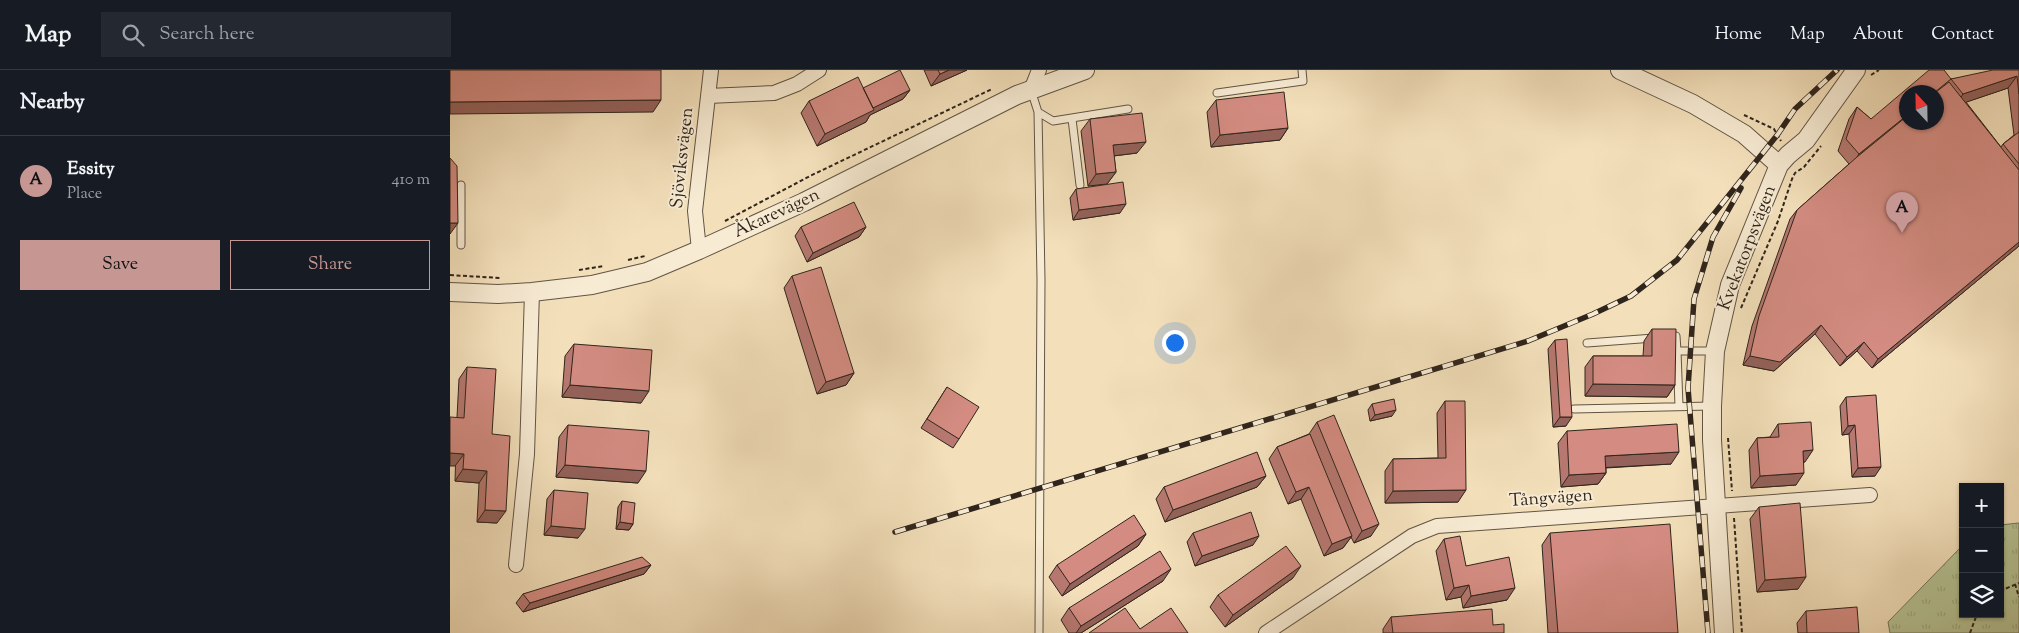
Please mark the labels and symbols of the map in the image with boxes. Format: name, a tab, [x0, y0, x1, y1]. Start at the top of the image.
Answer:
north arrow	[1899, 85, 1944, 130]
street label: Sjöviksvägen	[665, 106, 701, 210]
street label: Kvekatorpsvägen	[1712, 181, 1784, 314]
street label: Åkarevägen	[730, 183, 825, 245]
pin: A	[1886, 192, 1918, 233]
your location	[1162, 330, 1188, 356]
street label: Tångvägen	[1508, 483, 1594, 515]

